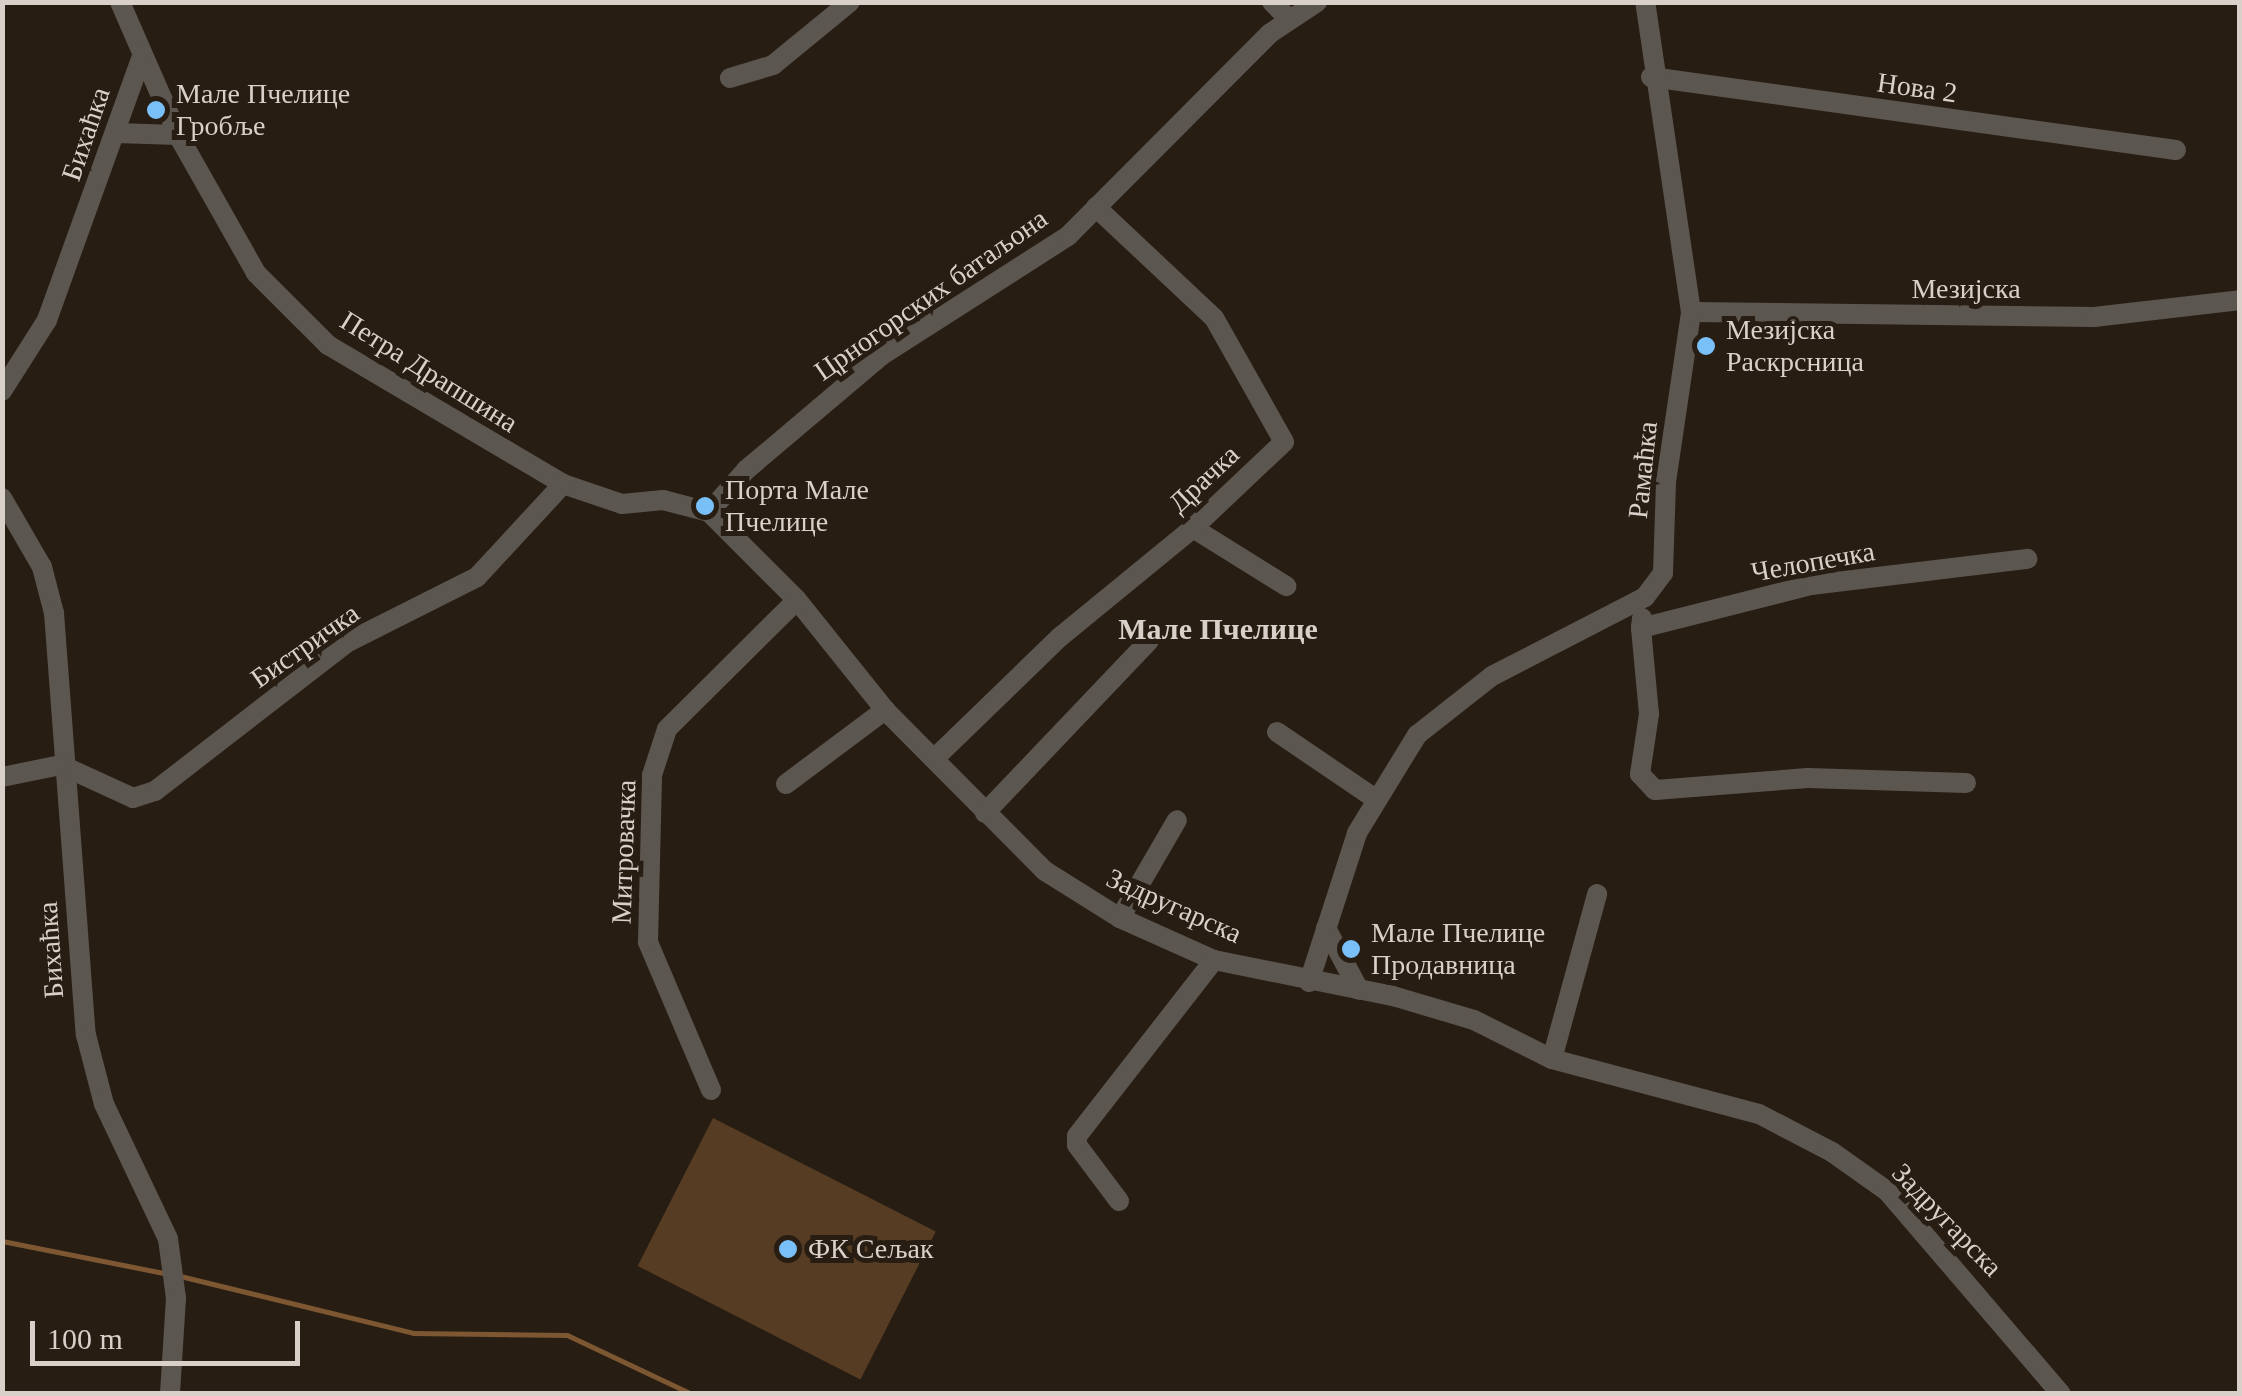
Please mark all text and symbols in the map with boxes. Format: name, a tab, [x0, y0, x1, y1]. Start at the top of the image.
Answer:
street label: Нова 2	[1875, 66, 1959, 110]
place label: Мале Пчелице Гробље	[176, 77, 350, 143]
street label: Бихаћка	[54, 83, 118, 185]
marker: Мале Пчелице Гробље	[145, 99, 167, 121]
street label: Црногорских батаљона	[808, 202, 1054, 388]
street label: Мезијска	[1911, 272, 2021, 306]
street label: Петра Драпшина	[334, 304, 524, 440]
place label: Мезијска Раскрсница	[1726, 313, 1864, 379]
marker: Мезијска Раскрсница	[1695, 335, 1717, 357]
street label: Рамаћка	[1621, 420, 1665, 520]
street label: Драчка	[1162, 438, 1246, 520]
place label: Порта Мале Пчелице	[725, 473, 869, 539]
marker: Порта Мале Пчелице	[694, 495, 716, 517]
street label: Челопечка	[1749, 535, 1877, 589]
street label: Бистричка	[244, 596, 366, 696]
district label: Мале Пчелице	[1118, 611, 1318, 647]
street label: Митровачка	[605, 779, 643, 925]
street label: Задругарска	[1101, 861, 1247, 951]
street label: Бихаћка	[31, 901, 71, 999]
place label: Мале Пчелице Продавница	[1371, 916, 1545, 982]
marker: Мале Пчелице Продавница	[1340, 938, 1362, 960]
street label: Задругарска	[1885, 1156, 2009, 1284]
place label: ФК Сељак	[808, 1232, 934, 1266]
marker: ФК Сељак	[777, 1238, 799, 1260]
scale bar	[35, 1301, 305, 1363]
text: 100 m	[47, 1322, 123, 1355]

